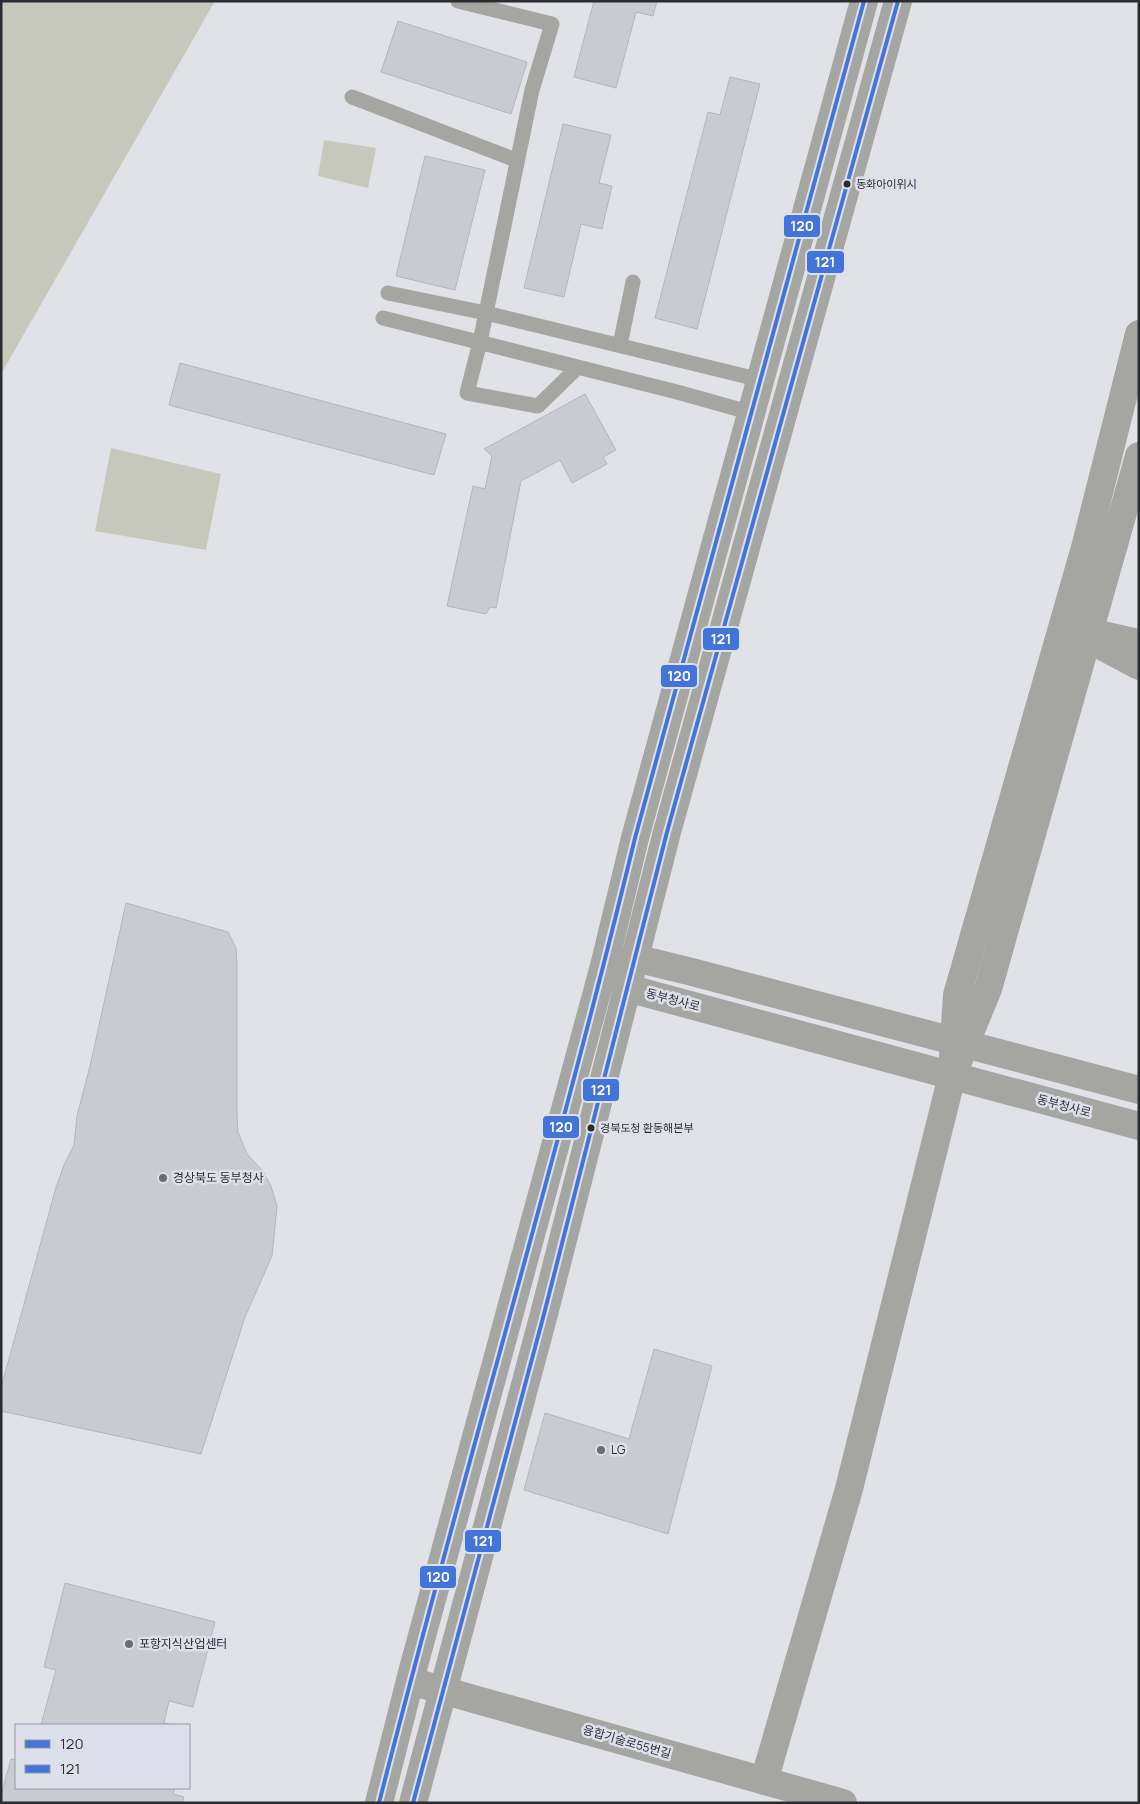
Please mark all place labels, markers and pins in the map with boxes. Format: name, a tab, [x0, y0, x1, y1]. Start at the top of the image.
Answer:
place label: 동화아이위시	[856, 176, 917, 191]
marker: 동화아이위시	[842, 179, 852, 189]
place label: 경북도청 환동해본부	[600, 1120, 693, 1135]
marker: 경북도청 환동해본부	[586, 1123, 596, 1133]
place label: 경상북도 동부청사	[173, 1169, 264, 1186]
marker: 경상북도 동부청사	[157, 1172, 169, 1184]
place label: LG	[611, 1441, 626, 1458]
marker: LG	[595, 1444, 607, 1456]
place label: 포항지식산업센터	[139, 1635, 227, 1652]
marker: 포항지식산업센터	[123, 1638, 135, 1650]

